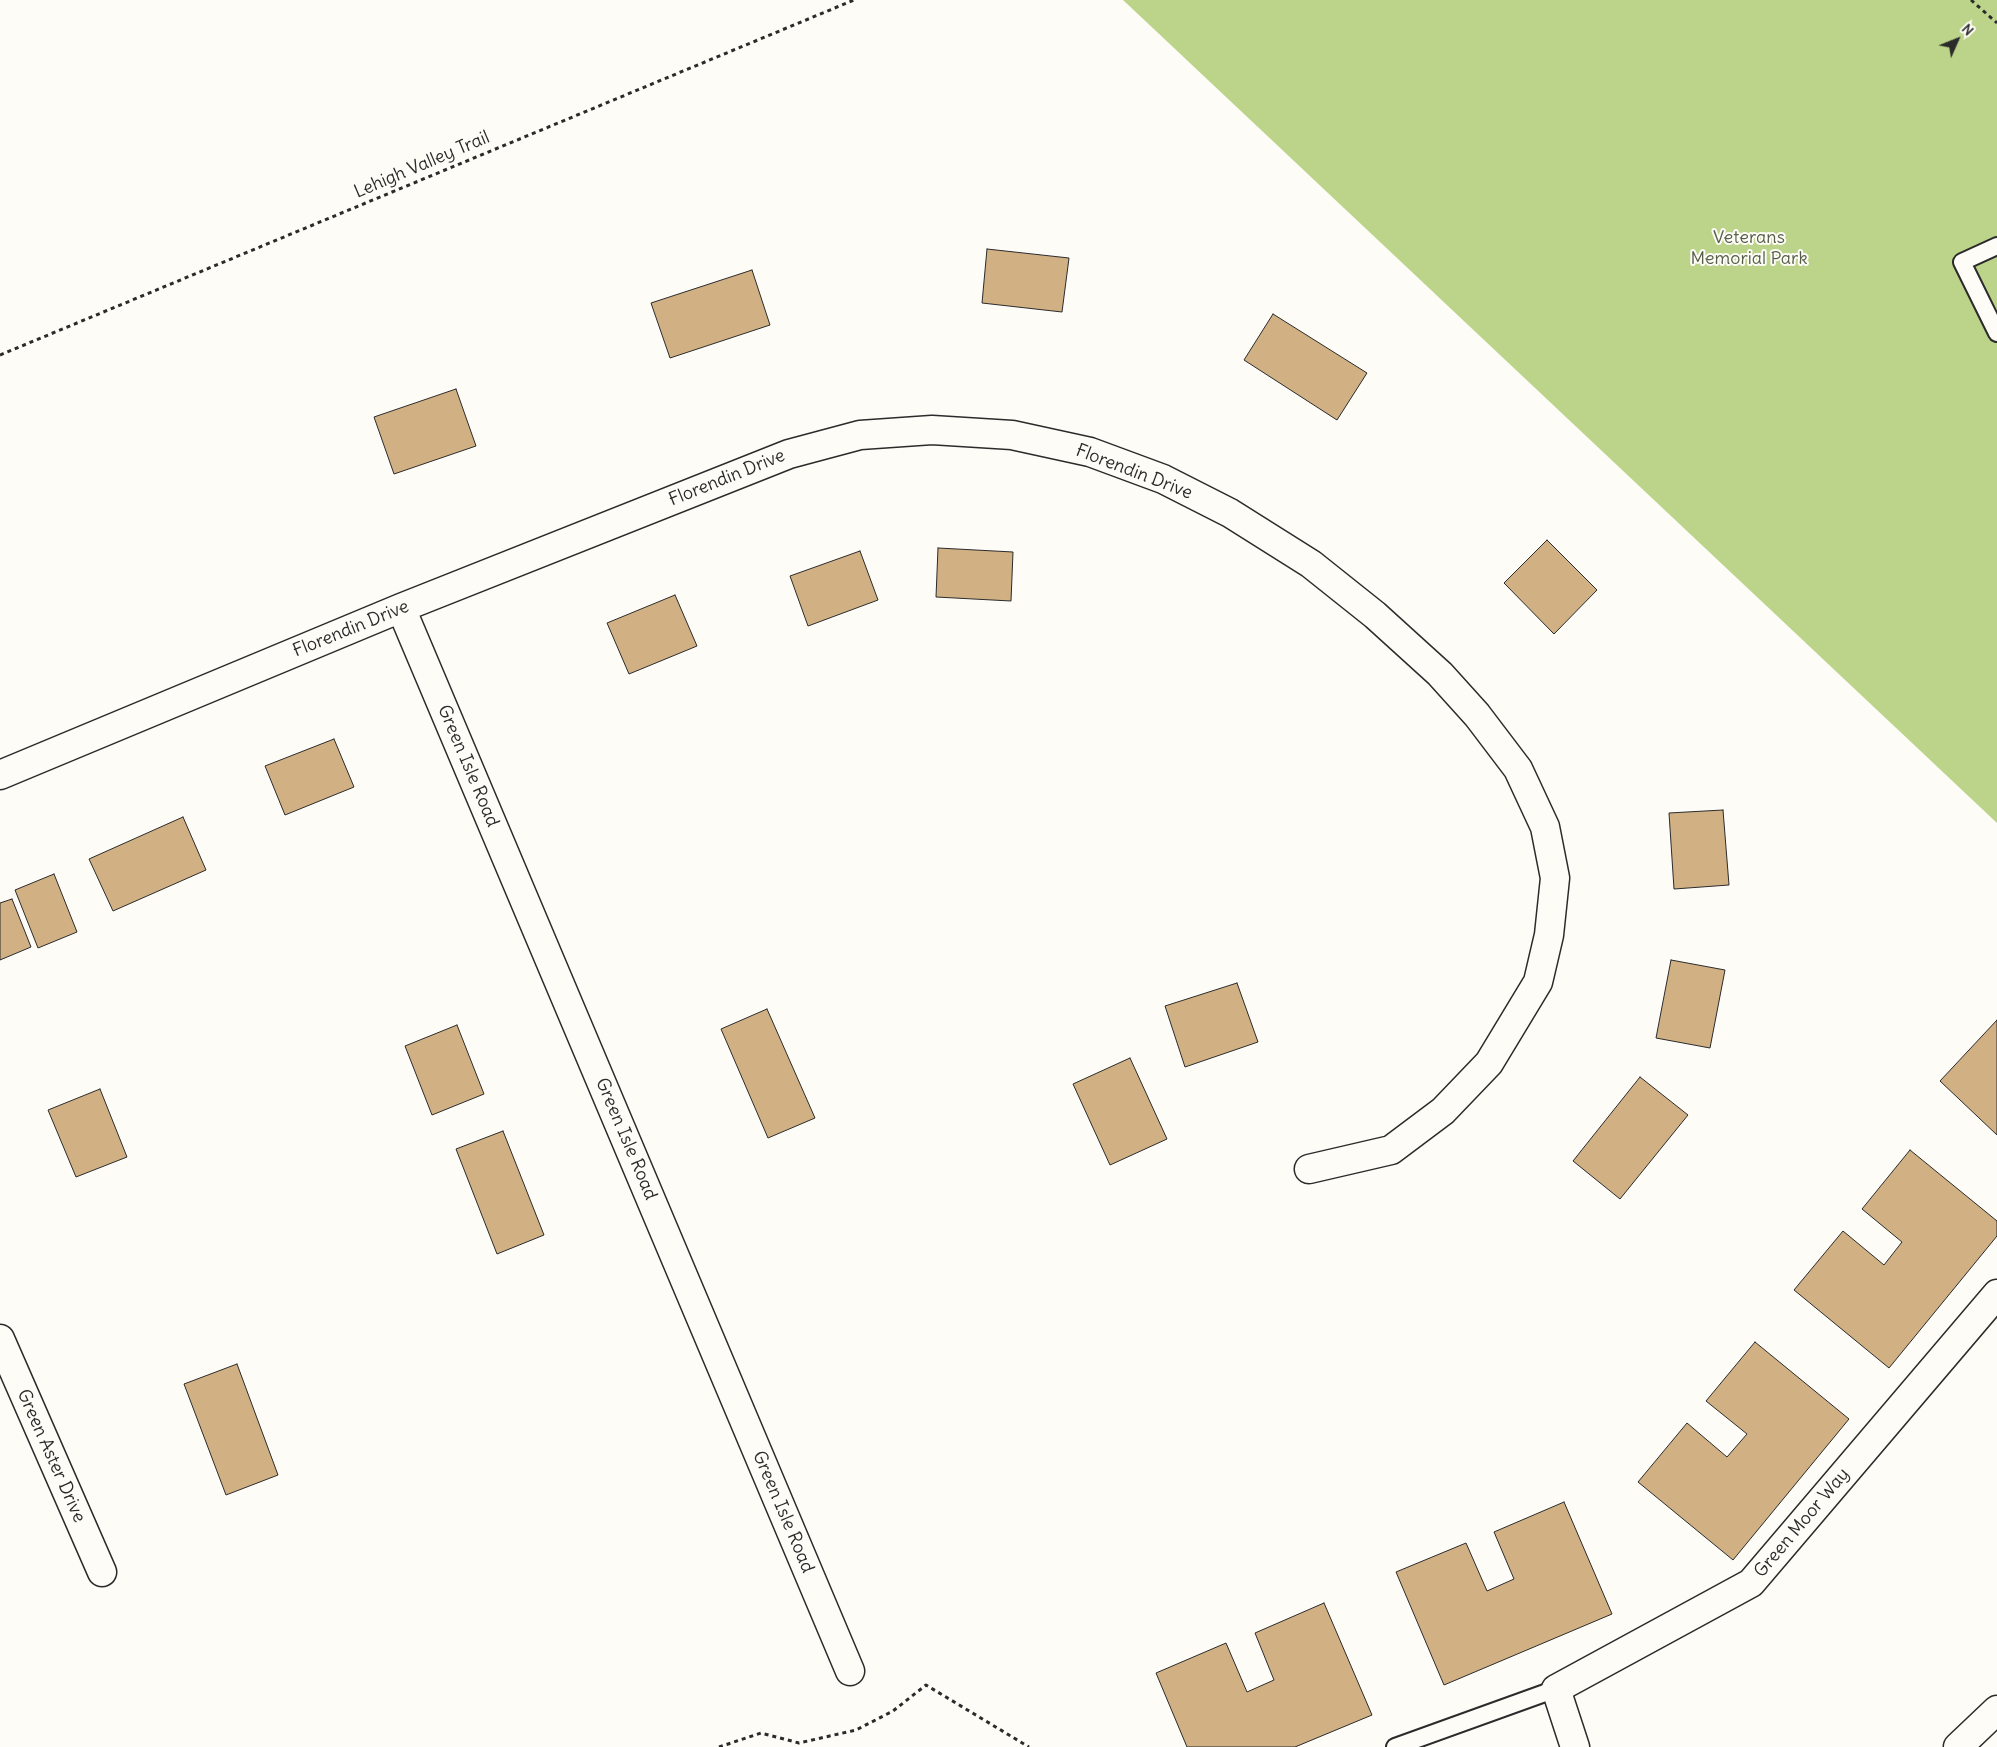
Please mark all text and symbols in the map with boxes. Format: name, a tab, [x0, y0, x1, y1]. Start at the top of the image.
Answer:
north arrow	[1932, 15, 1982, 65]
text: N	[1958, 20, 1978, 39]
street label: Lehigh Valley Trail	[351, 127, 493, 203]
park label: Veterans Memorial Park	[1690, 227, 1808, 270]
street label: Florendin Drive	[1073, 440, 1195, 504]
street label: Florendin Drive	[666, 445, 788, 511]
street label: Florendin Drive	[290, 596, 412, 662]
street label: Green Isle Road	[433, 702, 503, 830]
street label: Green Isle Road	[591, 1075, 661, 1203]
street label: Green Aster Drive	[12, 1386, 90, 1526]
street label: Green Isle Road	[748, 1448, 818, 1576]
street label: Green Moor Way	[1750, 1464, 1854, 1582]

